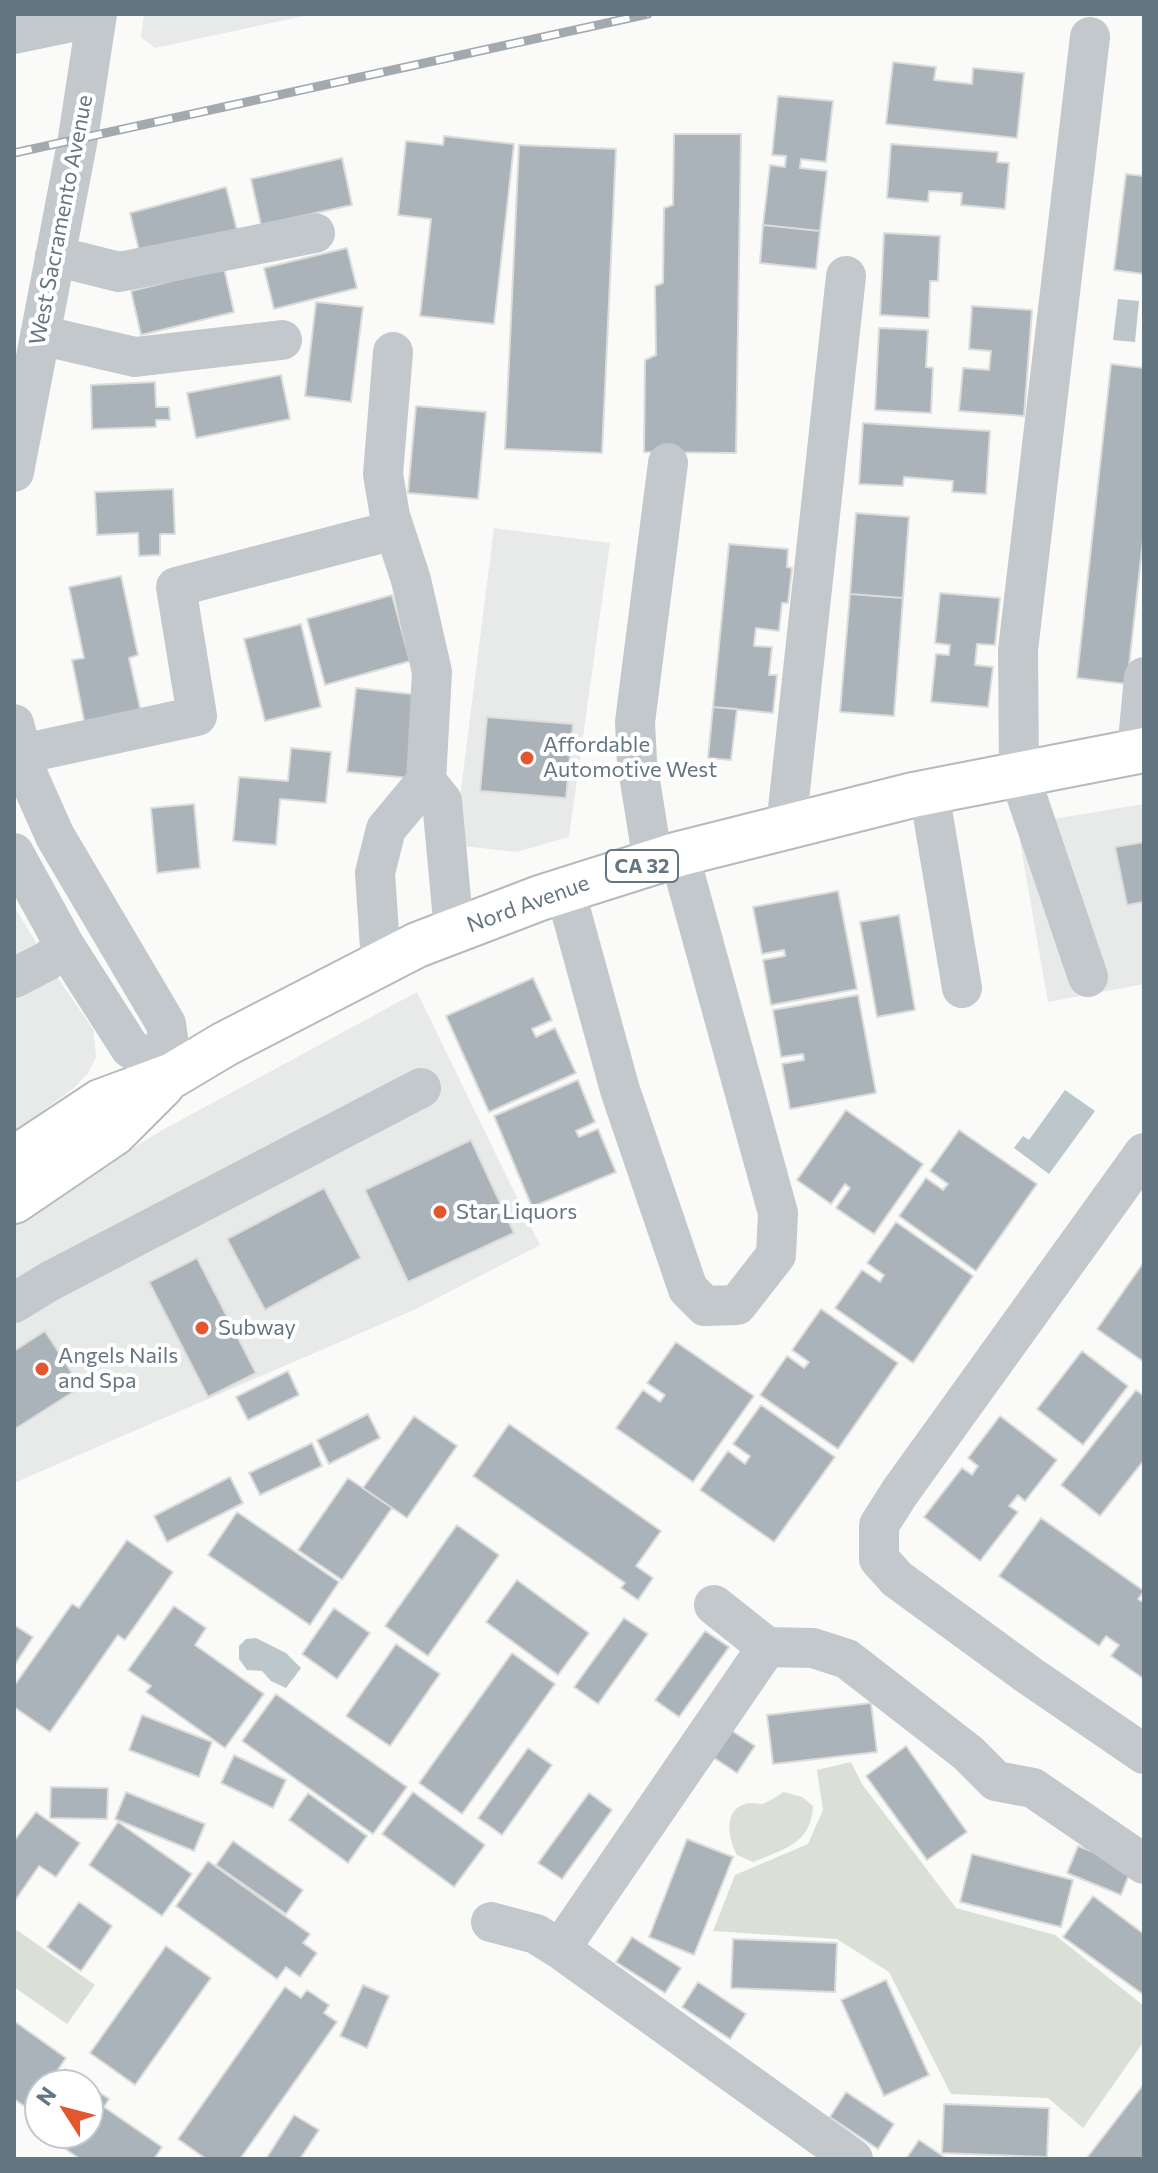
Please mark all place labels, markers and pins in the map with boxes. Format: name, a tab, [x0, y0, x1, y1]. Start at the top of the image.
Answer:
place label: Affordable Automotive West	[543, 732, 717, 784]
marker: Affordable Automotive West	[518, 749, 536, 767]
place label: Star Liquors	[456, 1199, 577, 1225]
marker: Star Liquors	[431, 1203, 449, 1221]
place label: Subway	[218, 1315, 296, 1341]
marker: Subway	[193, 1319, 211, 1337]
place label: Angels Nails and Spa	[58, 1343, 178, 1394]
marker: Angels Nails and Spa	[33, 1360, 51, 1378]

